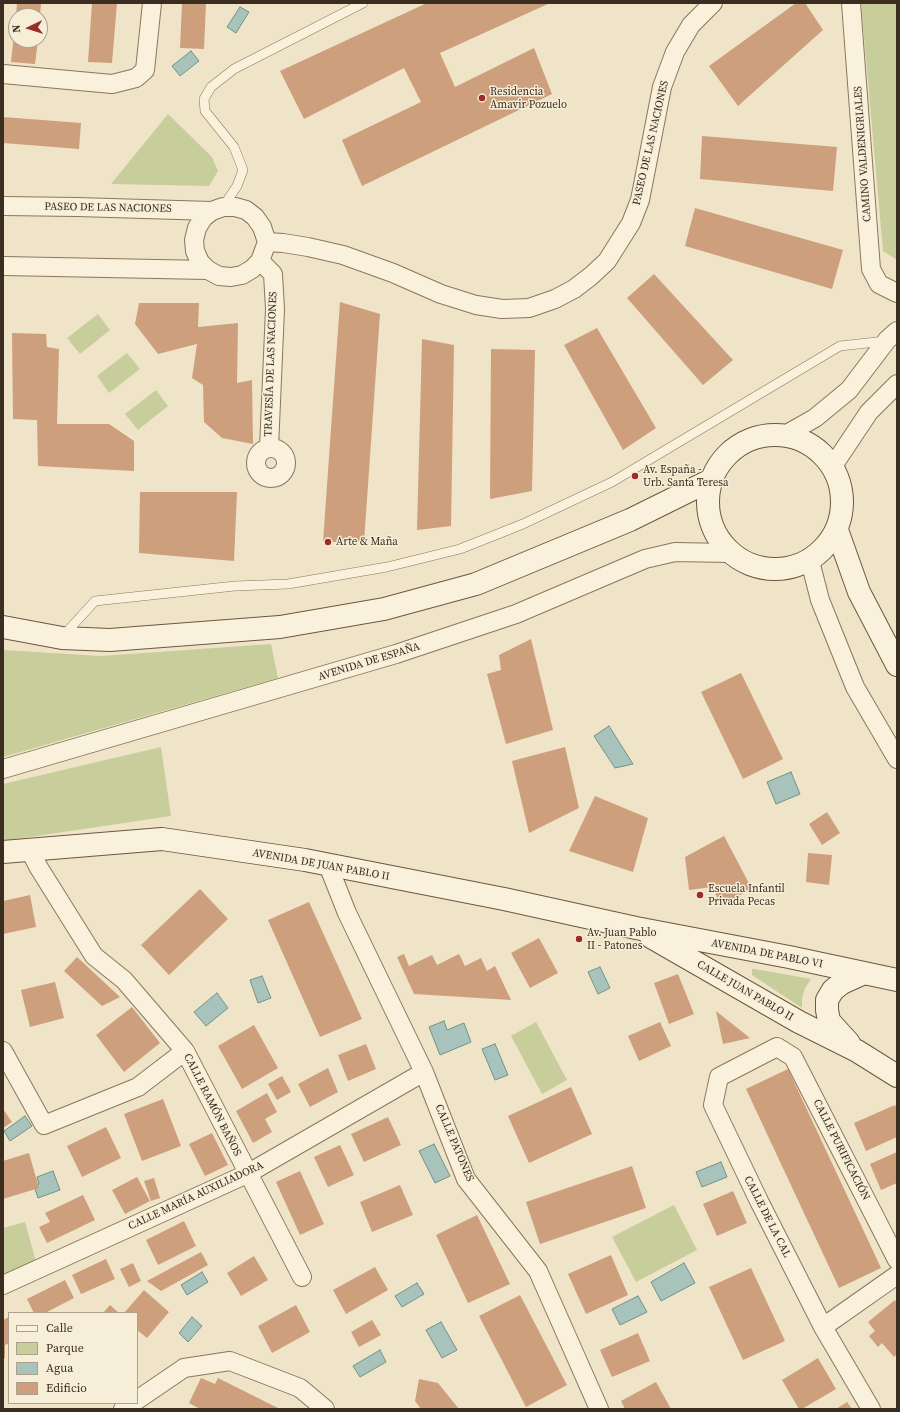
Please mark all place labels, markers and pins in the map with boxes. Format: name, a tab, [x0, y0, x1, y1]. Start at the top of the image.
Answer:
place label: Residencia Amavir Pozuelo	[490, 85, 567, 111]
marker: Residencia Amavir Pozuelo	[477, 93, 487, 103]
place label: Av. España - Urb. Santa Teresa	[643, 463, 729, 489]
marker: Av. España - Urb. Santa Teresa	[630, 471, 640, 481]
place label: Arte & Maña	[336, 535, 398, 549]
marker: Arte & Maña	[323, 537, 333, 547]
place label: Escuela Infantil Privada Pecas	[708, 882, 785, 908]
marker: Escuela Infantil Privada Pecas	[695, 890, 705, 900]
place label: Av. Juan Pablo II - Patones	[587, 926, 657, 952]
marker: Av. Juan Pablo II - Patones	[574, 934, 584, 944]

